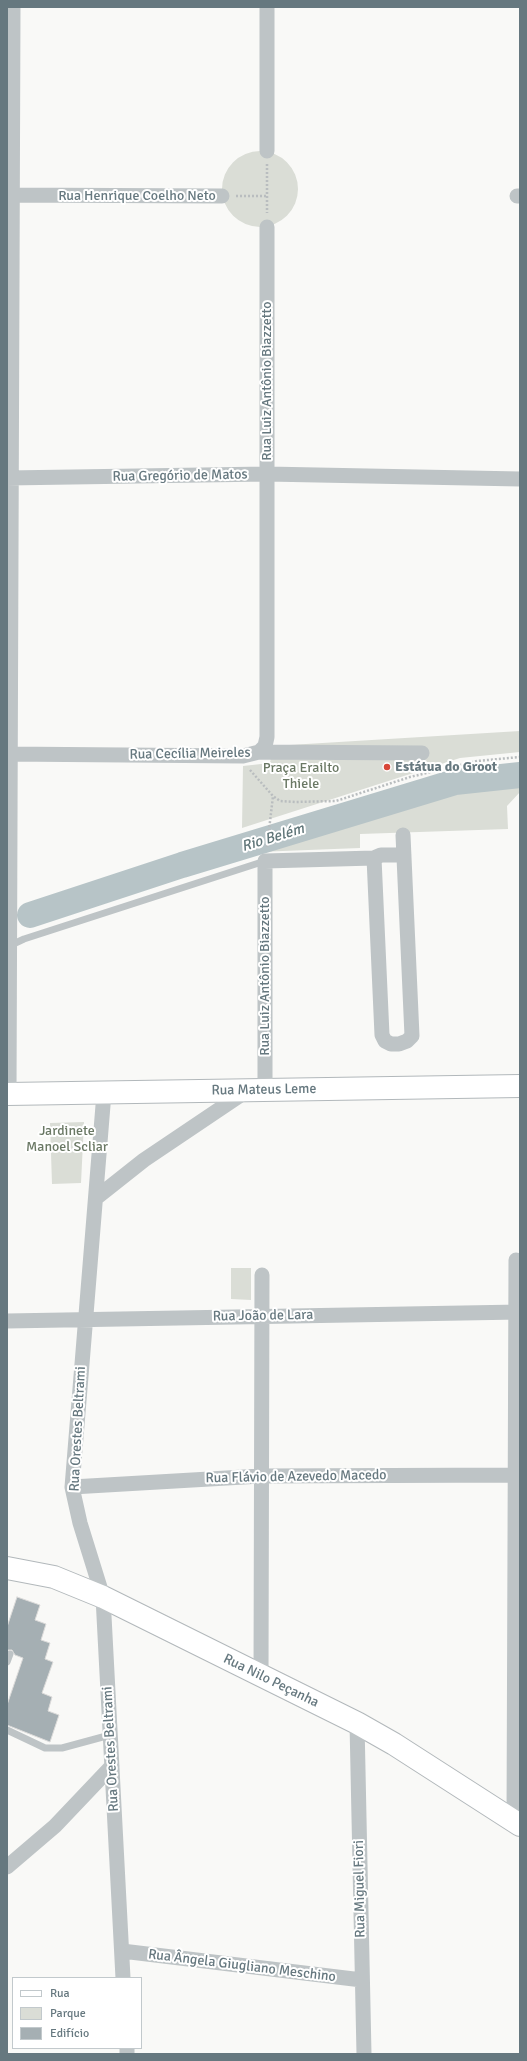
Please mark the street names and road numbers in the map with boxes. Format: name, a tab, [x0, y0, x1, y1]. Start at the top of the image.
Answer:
street label: Rua Henrique Coelho Neto	[58, 188, 216, 204]
street label: Rua Luiz Antônio Biazzetto	[259, 301, 275, 461]
street label: Rua Gregório de Matos	[112, 466, 248, 486]
street label: Rua Cecília Meireles	[129, 745, 251, 763]
street label: Rua Luiz Antônio Biazzetto	[257, 896, 273, 1056]
street label: Rua Mateus Leme	[211, 1081, 317, 1099]
street label: Rua João de Lara	[212, 1307, 314, 1325]
street label: Rua Orestes Beltrami	[66, 1366, 90, 1492]
street label: Rua Flávio de Azevedo Macedo	[205, 1467, 387, 1487]
street label: Rua Nilo Peçanha	[220, 1651, 322, 1711]
street label: Rua Orestes Beltrami	[99, 1686, 123, 1812]
street label: Rua Miguel Fiori	[351, 1840, 369, 1938]
street label: Rua Ângela Giugliano Meschino	[147, 1946, 337, 1986]

